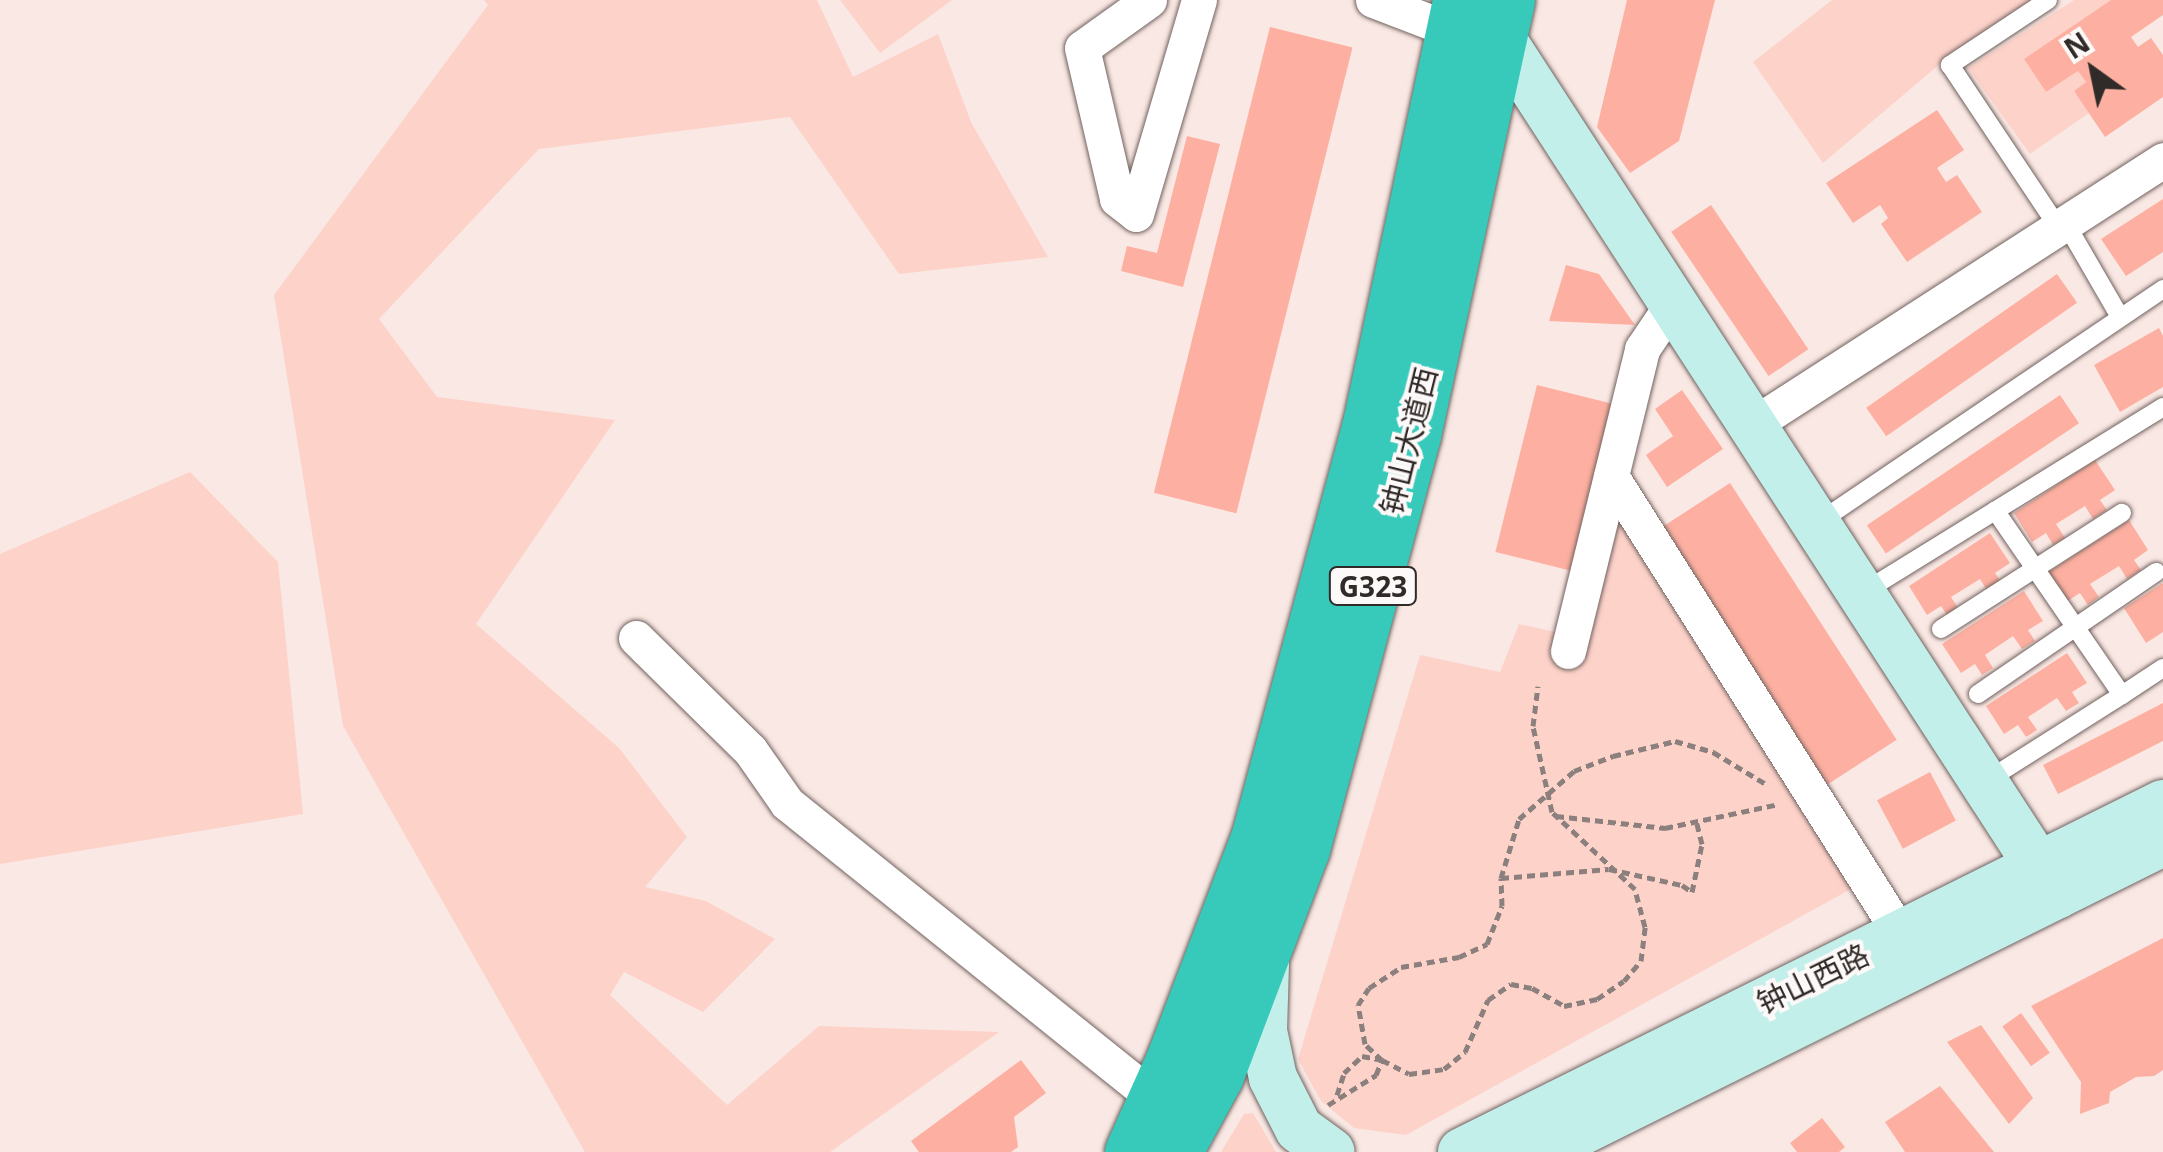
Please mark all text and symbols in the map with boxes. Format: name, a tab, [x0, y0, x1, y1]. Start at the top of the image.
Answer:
north arrow	[2043, 20, 2143, 120]
text: N	[2057, 23, 2097, 67]
street label: 钟山大道西	[1373, 364, 1445, 518]
road number: G323	[1328, 563, 1418, 609]
street label: 钟山西路	[1751, 937, 1875, 1021]

